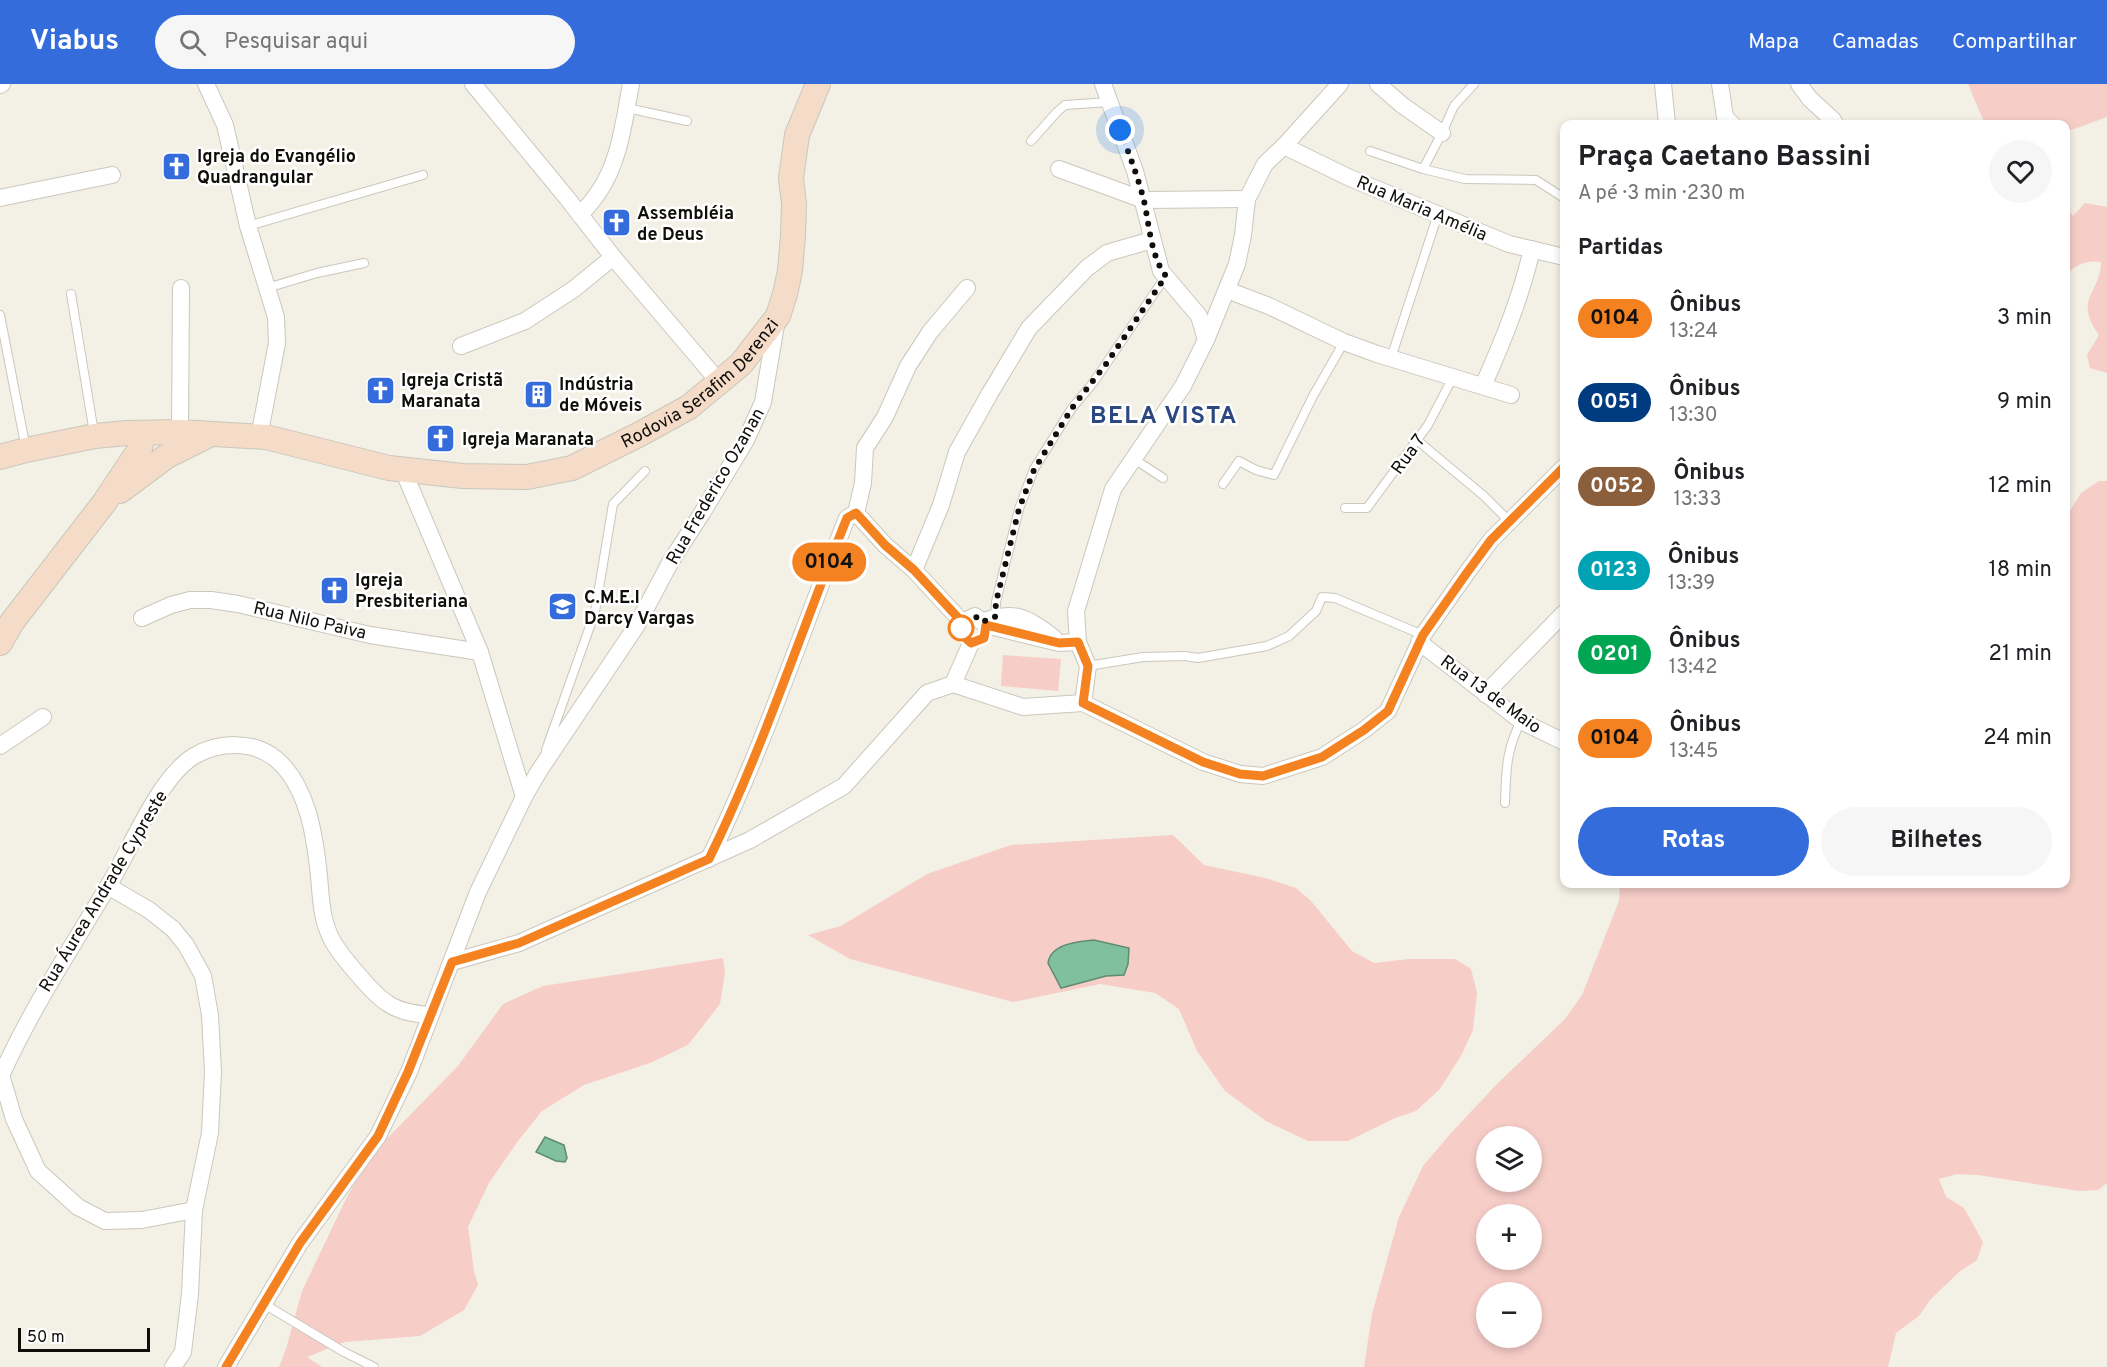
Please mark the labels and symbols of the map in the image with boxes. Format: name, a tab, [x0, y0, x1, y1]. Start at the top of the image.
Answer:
your location	[1105, 115, 1135, 145]
place label: Igreja do Evangélio Quadrangular	[197, 146, 356, 190]
church icon: Igreja do Evangélio Quadrangular	[160, 150, 192, 182]
street label: Rua Maria Amélia	[1353, 171, 1490, 247]
place label: Assembléia de Deus	[637, 203, 734, 247]
church icon: Assembléia de Deus	[600, 207, 632, 239]
street label: Rodovia Serafim Derenzi	[618, 314, 785, 455]
place label: Igreja Cristã Maranata	[401, 370, 503, 414]
church icon: Igreja Cristã Maranata	[364, 374, 396, 406]
place label: Indústria de Móveis	[559, 374, 642, 418]
building icon: Indústria de Móveis	[522, 378, 554, 410]
district label: BELA VISTA	[1090, 402, 1238, 432]
street label: Rua Frederico Ozanan	[662, 404, 771, 569]
church icon: Igreja Maranata	[425, 423, 457, 455]
place label: Igreja Maranata	[462, 429, 594, 452]
street label: Rua 7	[1387, 430, 1432, 480]
line badge: 0104	[787, 542, 871, 582]
place label: Igreja Presbiteriana	[355, 570, 468, 614]
church icon: Igreja Presbiteriana	[318, 574, 350, 606]
place label: C.M.E.I Darcy Vargas	[584, 587, 695, 631]
school or university icon: C.M.E.I Darcy Vargas	[547, 591, 579, 623]
street label: Rua Nilo Paiva	[251, 597, 368, 646]
unlabelled marker	[948, 615, 974, 641]
street label: Rua 13 de Maio	[1435, 651, 1545, 740]
street label: Rua Áurea Andrade Cypreste	[33, 786, 174, 997]
scale bar	[18, 1325, 150, 1352]

